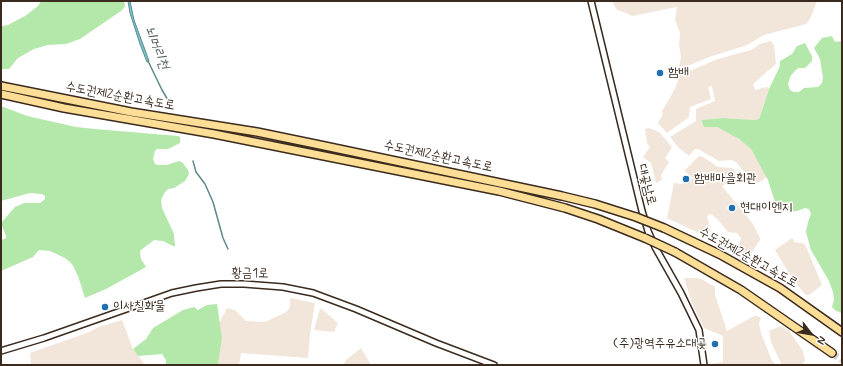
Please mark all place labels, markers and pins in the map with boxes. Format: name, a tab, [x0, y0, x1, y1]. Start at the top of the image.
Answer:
place label: 함배	[668, 65, 689, 81]
marker: 함배	[655, 68, 665, 78]
place label: 함배마을회관	[694, 171, 757, 187]
marker: 함배마을회관	[681, 174, 691, 184]
place label: 현대이엔지	[740, 200, 792, 216]
marker: 현대이엔지	[727, 203, 737, 213]
place label: 이사칠화물	[113, 299, 165, 315]
marker: 이사칠화물	[100, 302, 110, 312]
place label: (주)광역주유소대곶	[613, 336, 707, 352]
marker: (주)광역주유소대곶	[710, 339, 720, 349]

